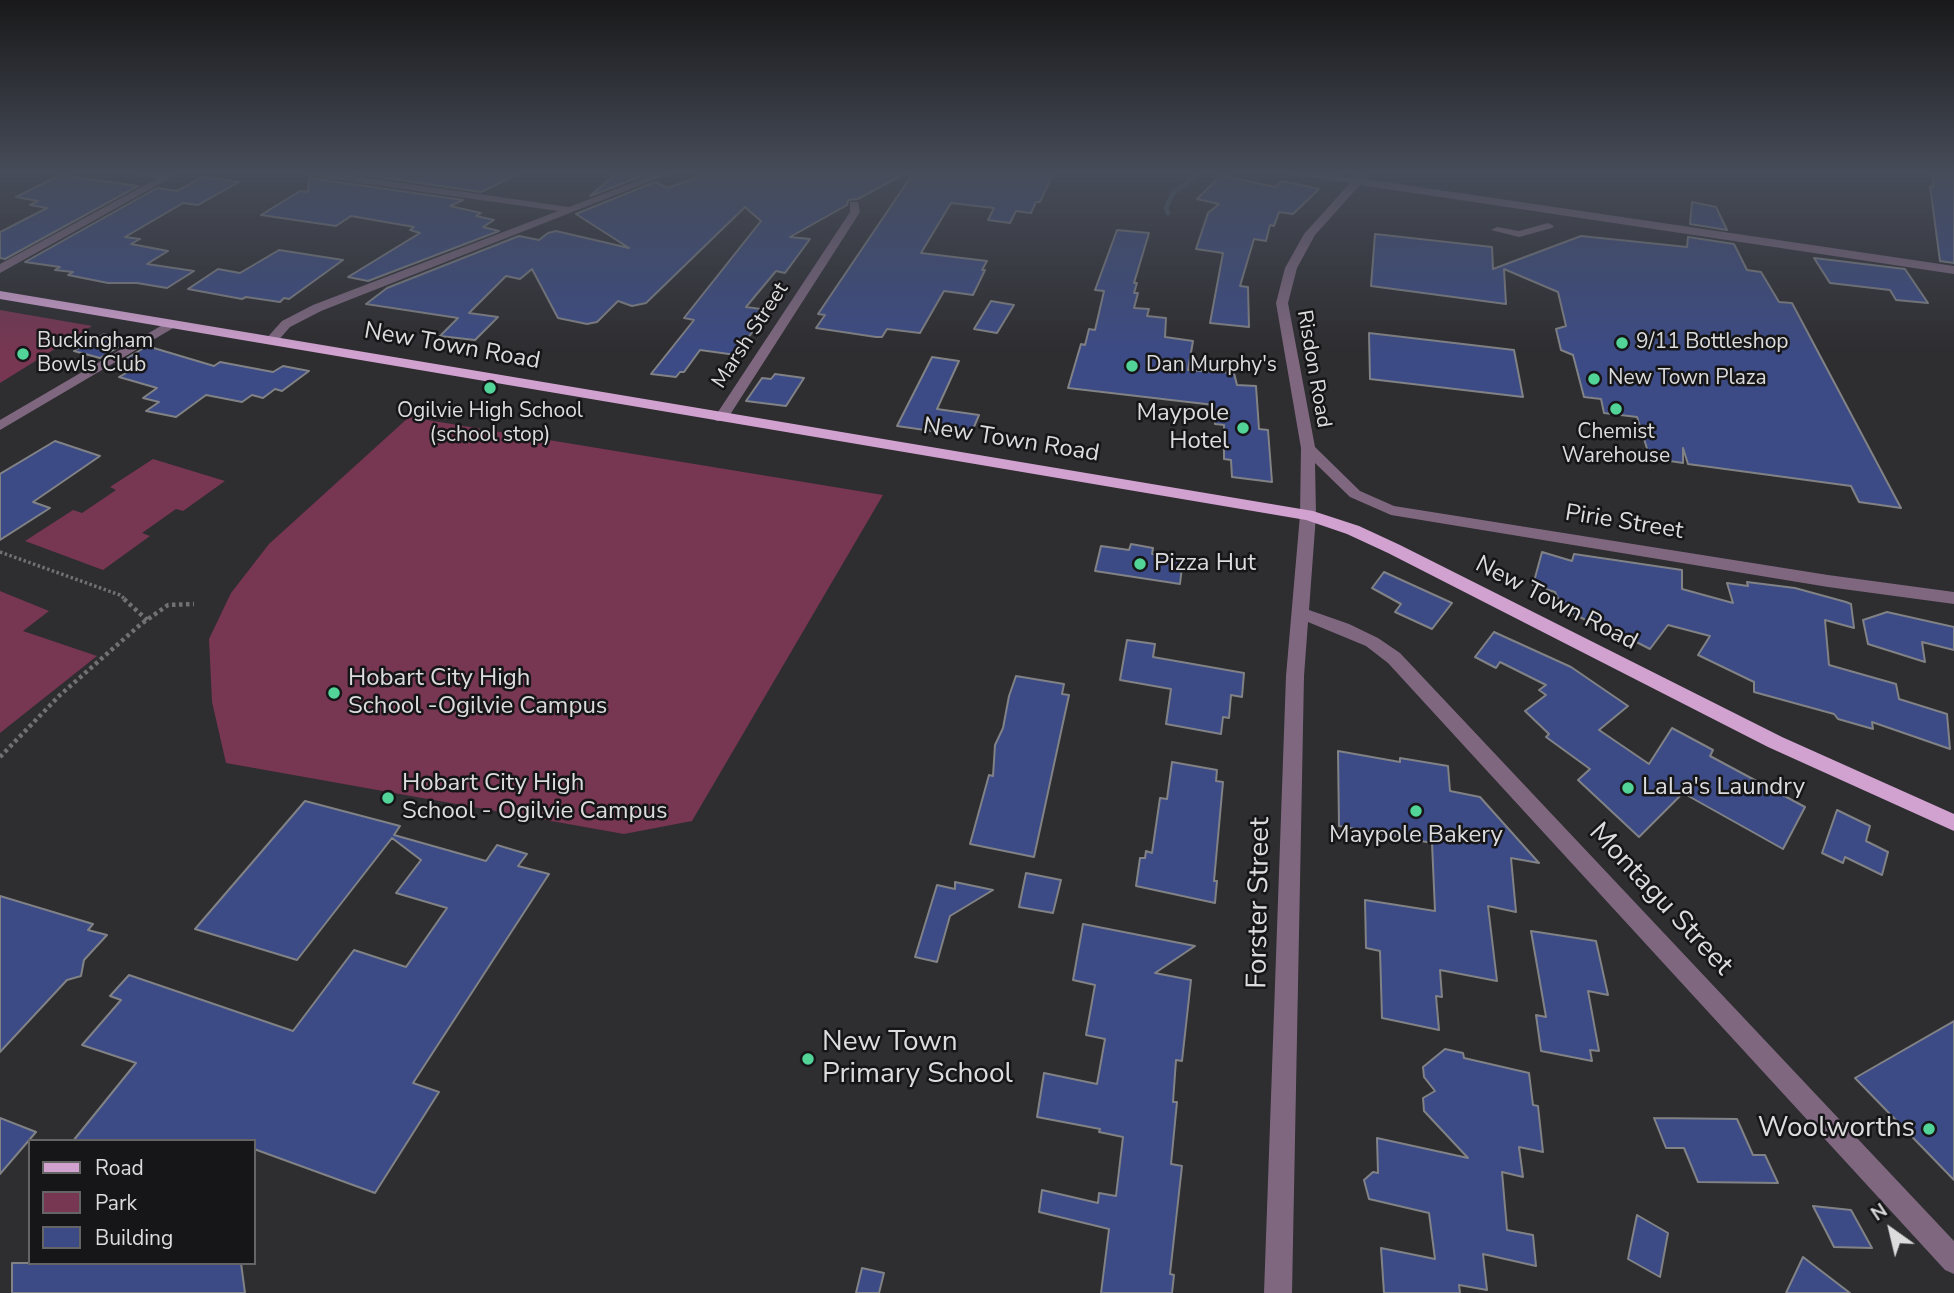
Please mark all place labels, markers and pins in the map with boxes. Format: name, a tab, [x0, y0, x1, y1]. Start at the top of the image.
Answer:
place label: Buckingham Bowls Club	[37, 329, 153, 379]
place label: 9/11 Bottleshop	[1636, 330, 1789, 356]
marker: 9/11 Bottleshop	[1614, 335, 1630, 351]
marker: Buckingham Bowls Club	[15, 346, 31, 362]
place label: Dan Murphy's	[1146, 353, 1277, 379]
marker: Dan Murphy's	[1124, 358, 1140, 374]
place label: New Town Plaza	[1608, 366, 1767, 392]
marker: New Town Plaza	[1586, 371, 1602, 387]
marker: Ogilvie High School (school stop)	[482, 380, 498, 396]
place label: Ogilvie High School (school stop)	[397, 399, 583, 449]
place label: Maypole Hotel	[1136, 400, 1229, 456]
marker: Chemist Warehouse	[1608, 401, 1624, 417]
marker: Maypole Hotel	[1235, 420, 1251, 436]
place label: Chemist Warehouse	[1562, 420, 1670, 470]
place label: Pizza Hut	[1154, 550, 1256, 578]
marker: Pizza Hut	[1132, 556, 1148, 572]
place label: Hobart City High School -Ogilvie Campus	[348, 665, 607, 721]
marker: Hobart City High School -Ogilvie Campus	[326, 685, 342, 701]
place label: Hobart City High School - Ogilvie Campus	[402, 770, 668, 826]
place label: LaLa's Laundry	[1642, 774, 1805, 802]
marker: LaLa's Laundry	[1620, 780, 1636, 796]
marker: Hobart City High School - Ogilvie Campus	[380, 790, 396, 806]
marker: Maypole Bakery	[1408, 803, 1424, 819]
place label: Maypole Bakery	[1329, 822, 1503, 850]
place label: New Town Primary School	[822, 1026, 1013, 1092]
marker: New Town Primary School	[800, 1051, 816, 1067]
place label: Woolworths	[1758, 1112, 1915, 1146]
marker: Woolworths	[1921, 1121, 1937, 1137]

